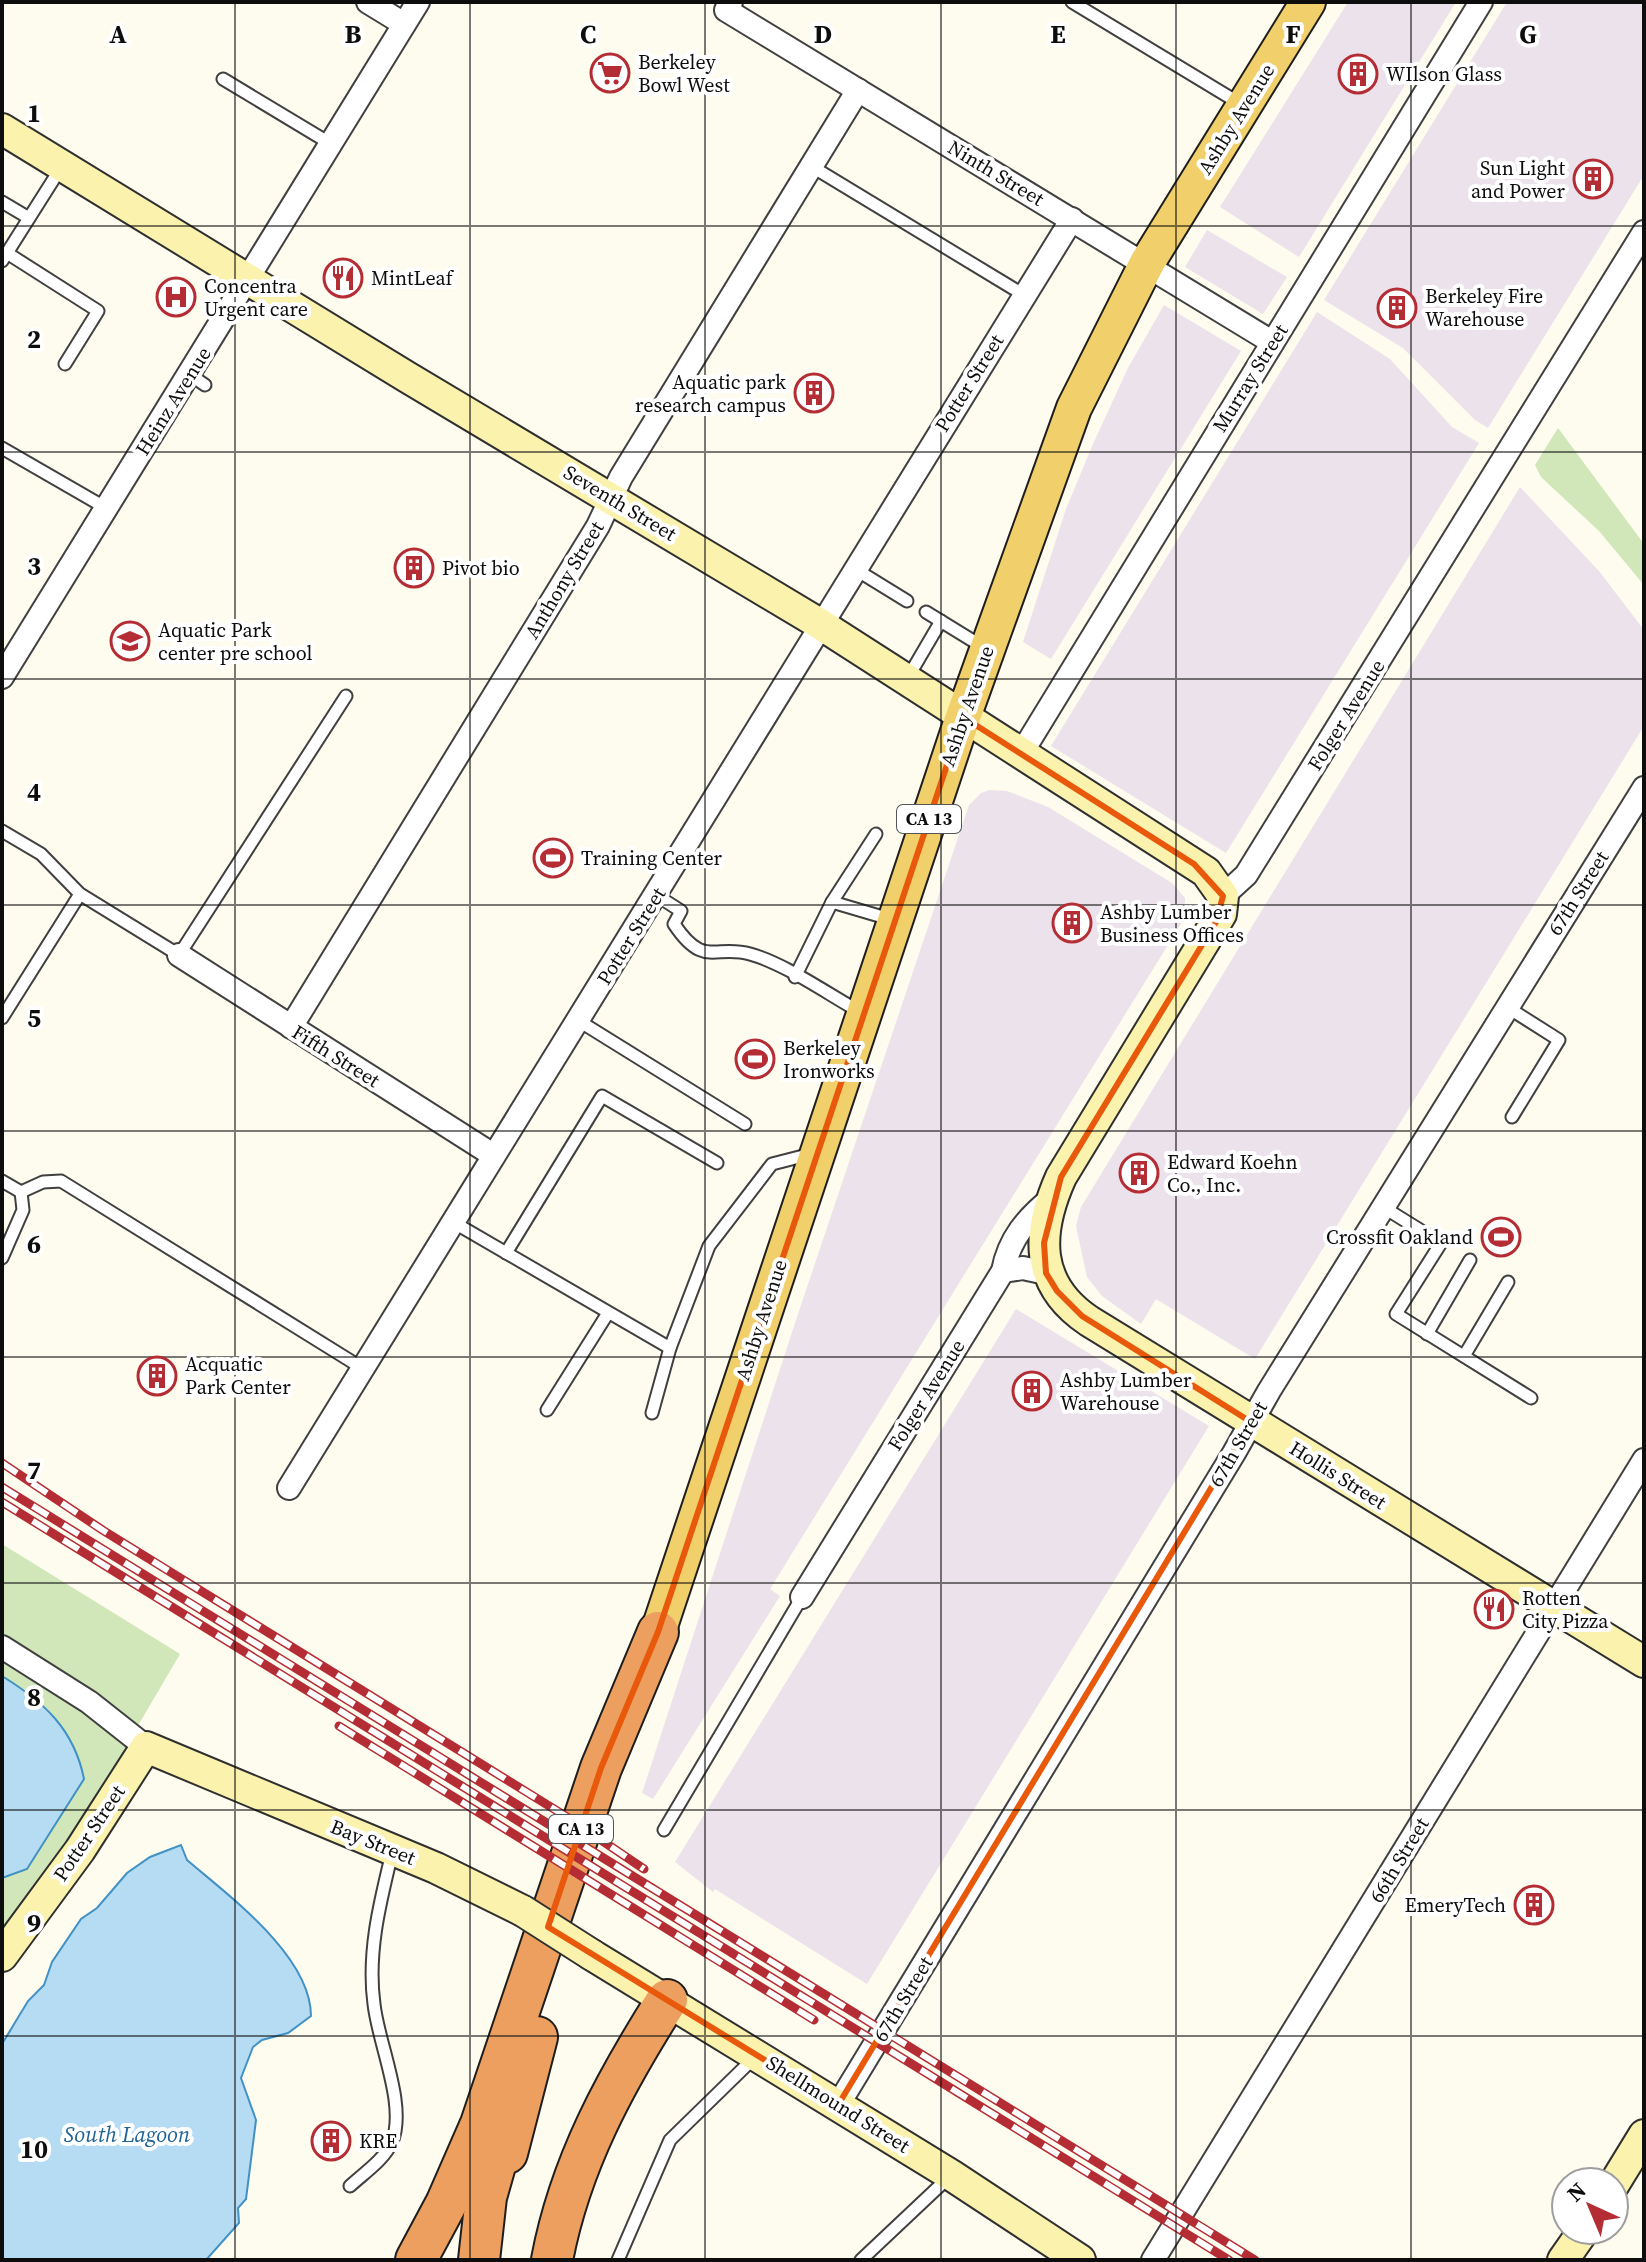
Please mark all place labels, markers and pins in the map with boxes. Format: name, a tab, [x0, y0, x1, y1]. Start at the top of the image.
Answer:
place label: Berkeley Bowl West	[638, 48, 730, 99]
supermarket icon: Berkeley Bowl West	[589, 52, 631, 94]
building icon: WIlson Glass	[1337, 53, 1379, 95]
place label: WIlson Glass	[1386, 60, 1502, 88]
place label: Sun Light and Power	[1471, 154, 1566, 205]
building icon: Sun Light and Power	[1572, 158, 1614, 200]
restaurant icon: MintLeaf	[322, 257, 364, 299]
place label: MintLeaf	[371, 264, 455, 292]
place label: Concentra Urgent care	[204, 272, 308, 323]
hospital icon: Concentra Urgent care	[155, 276, 197, 318]
place label: Berkeley Fire Warehouse	[1425, 282, 1543, 333]
building icon: Berkeley Fire Warehouse	[1376, 287, 1418, 329]
place label: Aquatic park research campus	[635, 368, 786, 419]
building icon: Aquatic park research campus	[793, 372, 835, 414]
building icon: Pivot bio	[393, 547, 435, 589]
place label: Pivot bio	[442, 554, 520, 582]
place label: Aquatic Park center pre school	[158, 616, 313, 667]
school or university icon: Aquatic Park center pre school	[109, 620, 151, 662]
sports icon: Training Center	[532, 837, 574, 879]
place label: Training Center	[581, 844, 723, 872]
place label: Ashby Lumber Business Offices	[1100, 898, 1244, 949]
building icon: Ashby Lumber Business Offices	[1051, 902, 1093, 944]
place label: Berkeley Ironworks	[783, 1034, 875, 1085]
sports icon: Berkeley Ironworks	[734, 1038, 776, 1080]
place label: Edward Koehn Co., Inc.	[1167, 1148, 1298, 1199]
building icon: Edward Koehn Co., Inc.	[1118, 1152, 1160, 1194]
sports icon: Crossfit Oakland	[1480, 1216, 1522, 1258]
place label: Crossfit Oakland	[1326, 1223, 1474, 1251]
place label: Acquatic Park Center	[185, 1350, 291, 1401]
building icon: Acquatic Park Center	[136, 1355, 178, 1397]
place label: Ashby Lumber Warehouse	[1060, 1366, 1192, 1417]
building icon: Ashby Lumber Warehouse	[1011, 1370, 1053, 1412]
place label: Rotten City Pizza	[1522, 1584, 1609, 1635]
restaurant icon: Rotten City Pizza	[1473, 1588, 1515, 1630]
building icon: EmeryTech	[1513, 1884, 1555, 1926]
place label: EmeryTech	[1404, 1891, 1506, 1919]
building icon: KRE	[310, 2120, 352, 2162]
place label: KRE	[359, 2127, 397, 2155]

